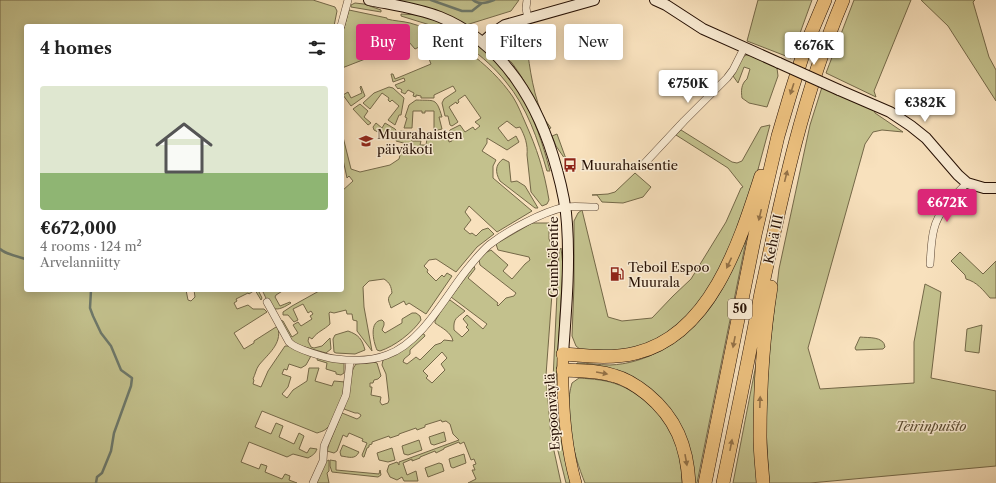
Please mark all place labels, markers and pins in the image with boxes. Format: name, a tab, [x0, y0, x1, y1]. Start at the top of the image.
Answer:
pin: €676K	[786, 32, 842, 66]
pin: €750K	[660, 70, 716, 104]
pin: €382K	[897, 89, 953, 123]
place label: Muurahaisten päiväkoti	[377, 126, 463, 157]
school or university icon: Muurahaisten päiväkoti	[358, 133, 374, 149]
bus stop icon: Muurahaisentie	[562, 157, 578, 173]
place label: Muurahaisentie	[581, 157, 678, 173]
pin: €672K	[919, 189, 975, 223]
place label: Teboil Espoo Muurala	[628, 259, 709, 290]
fuel station icon: Teboil Espoo Muurala	[609, 266, 625, 282]

